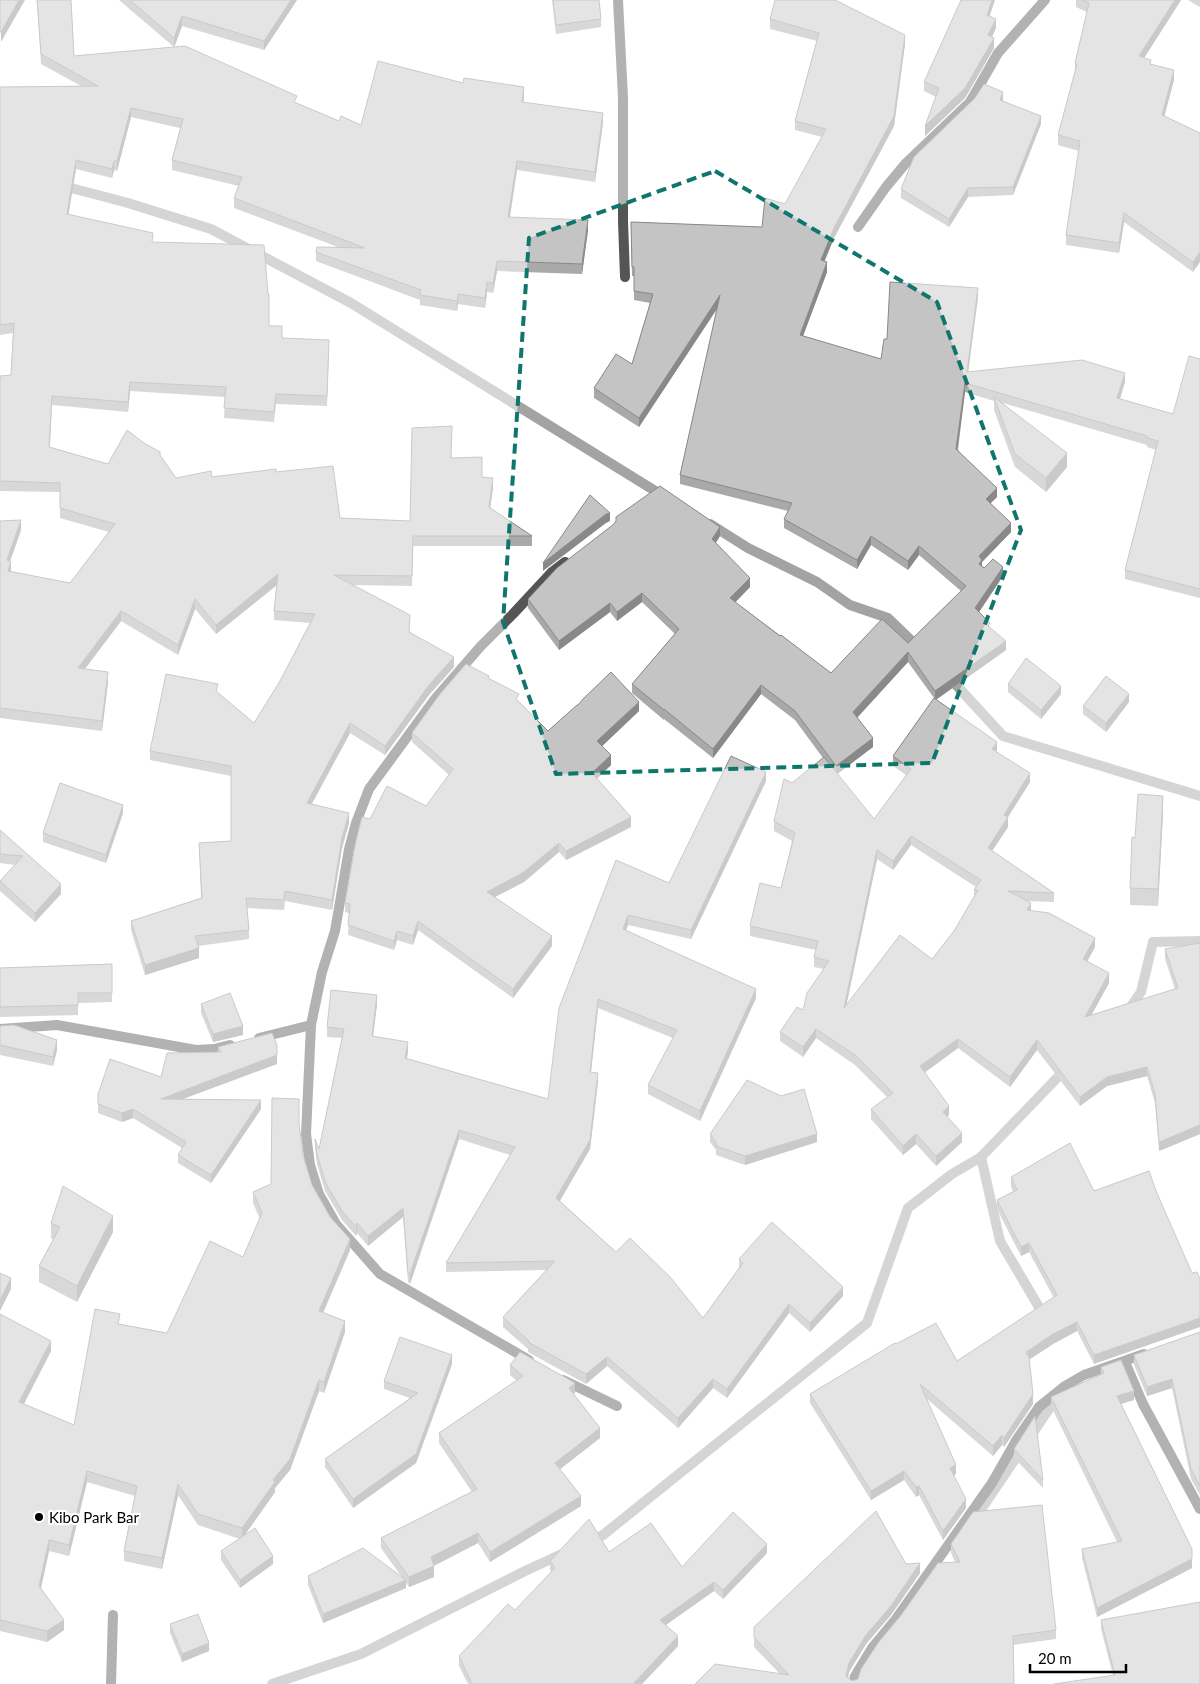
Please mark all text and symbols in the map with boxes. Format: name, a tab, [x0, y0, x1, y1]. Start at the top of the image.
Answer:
place label: Kibo Park Bar	[49, 1508, 139, 1526]
marker: Kibo Park Bar	[33, 1511, 45, 1523]
scale bar	[1030, 1642, 1126, 1674]
text: 20 m	[1038, 1649, 1072, 1667]

